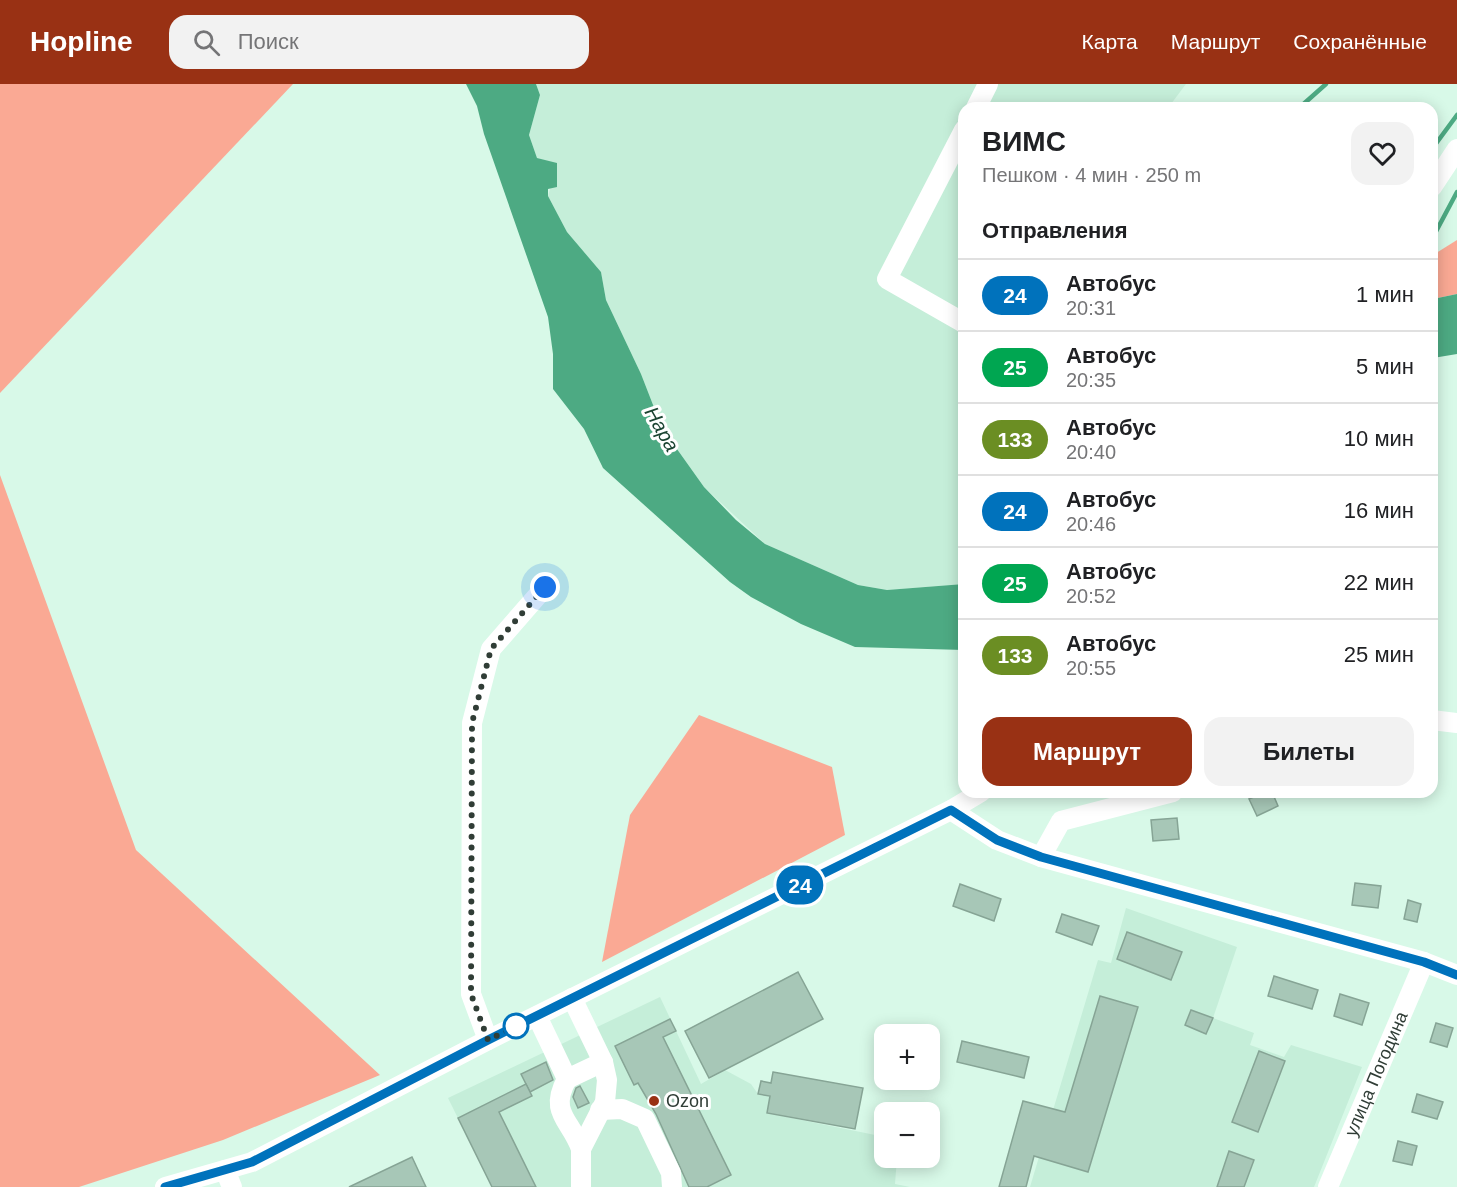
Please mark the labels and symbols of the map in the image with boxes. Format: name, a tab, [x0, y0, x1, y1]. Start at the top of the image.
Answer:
water label: Нара	[641, 403, 683, 455]
your location	[530, 572, 560, 602]
line badge: 24	[773, 866, 827, 904]
street label: улица Погодина	[1341, 1007, 1412, 1139]
unlabelled marker	[503, 1013, 529, 1039]
place label: Ozon	[666, 1091, 709, 1111]
marker: Ozon	[647, 1094, 661, 1108]

